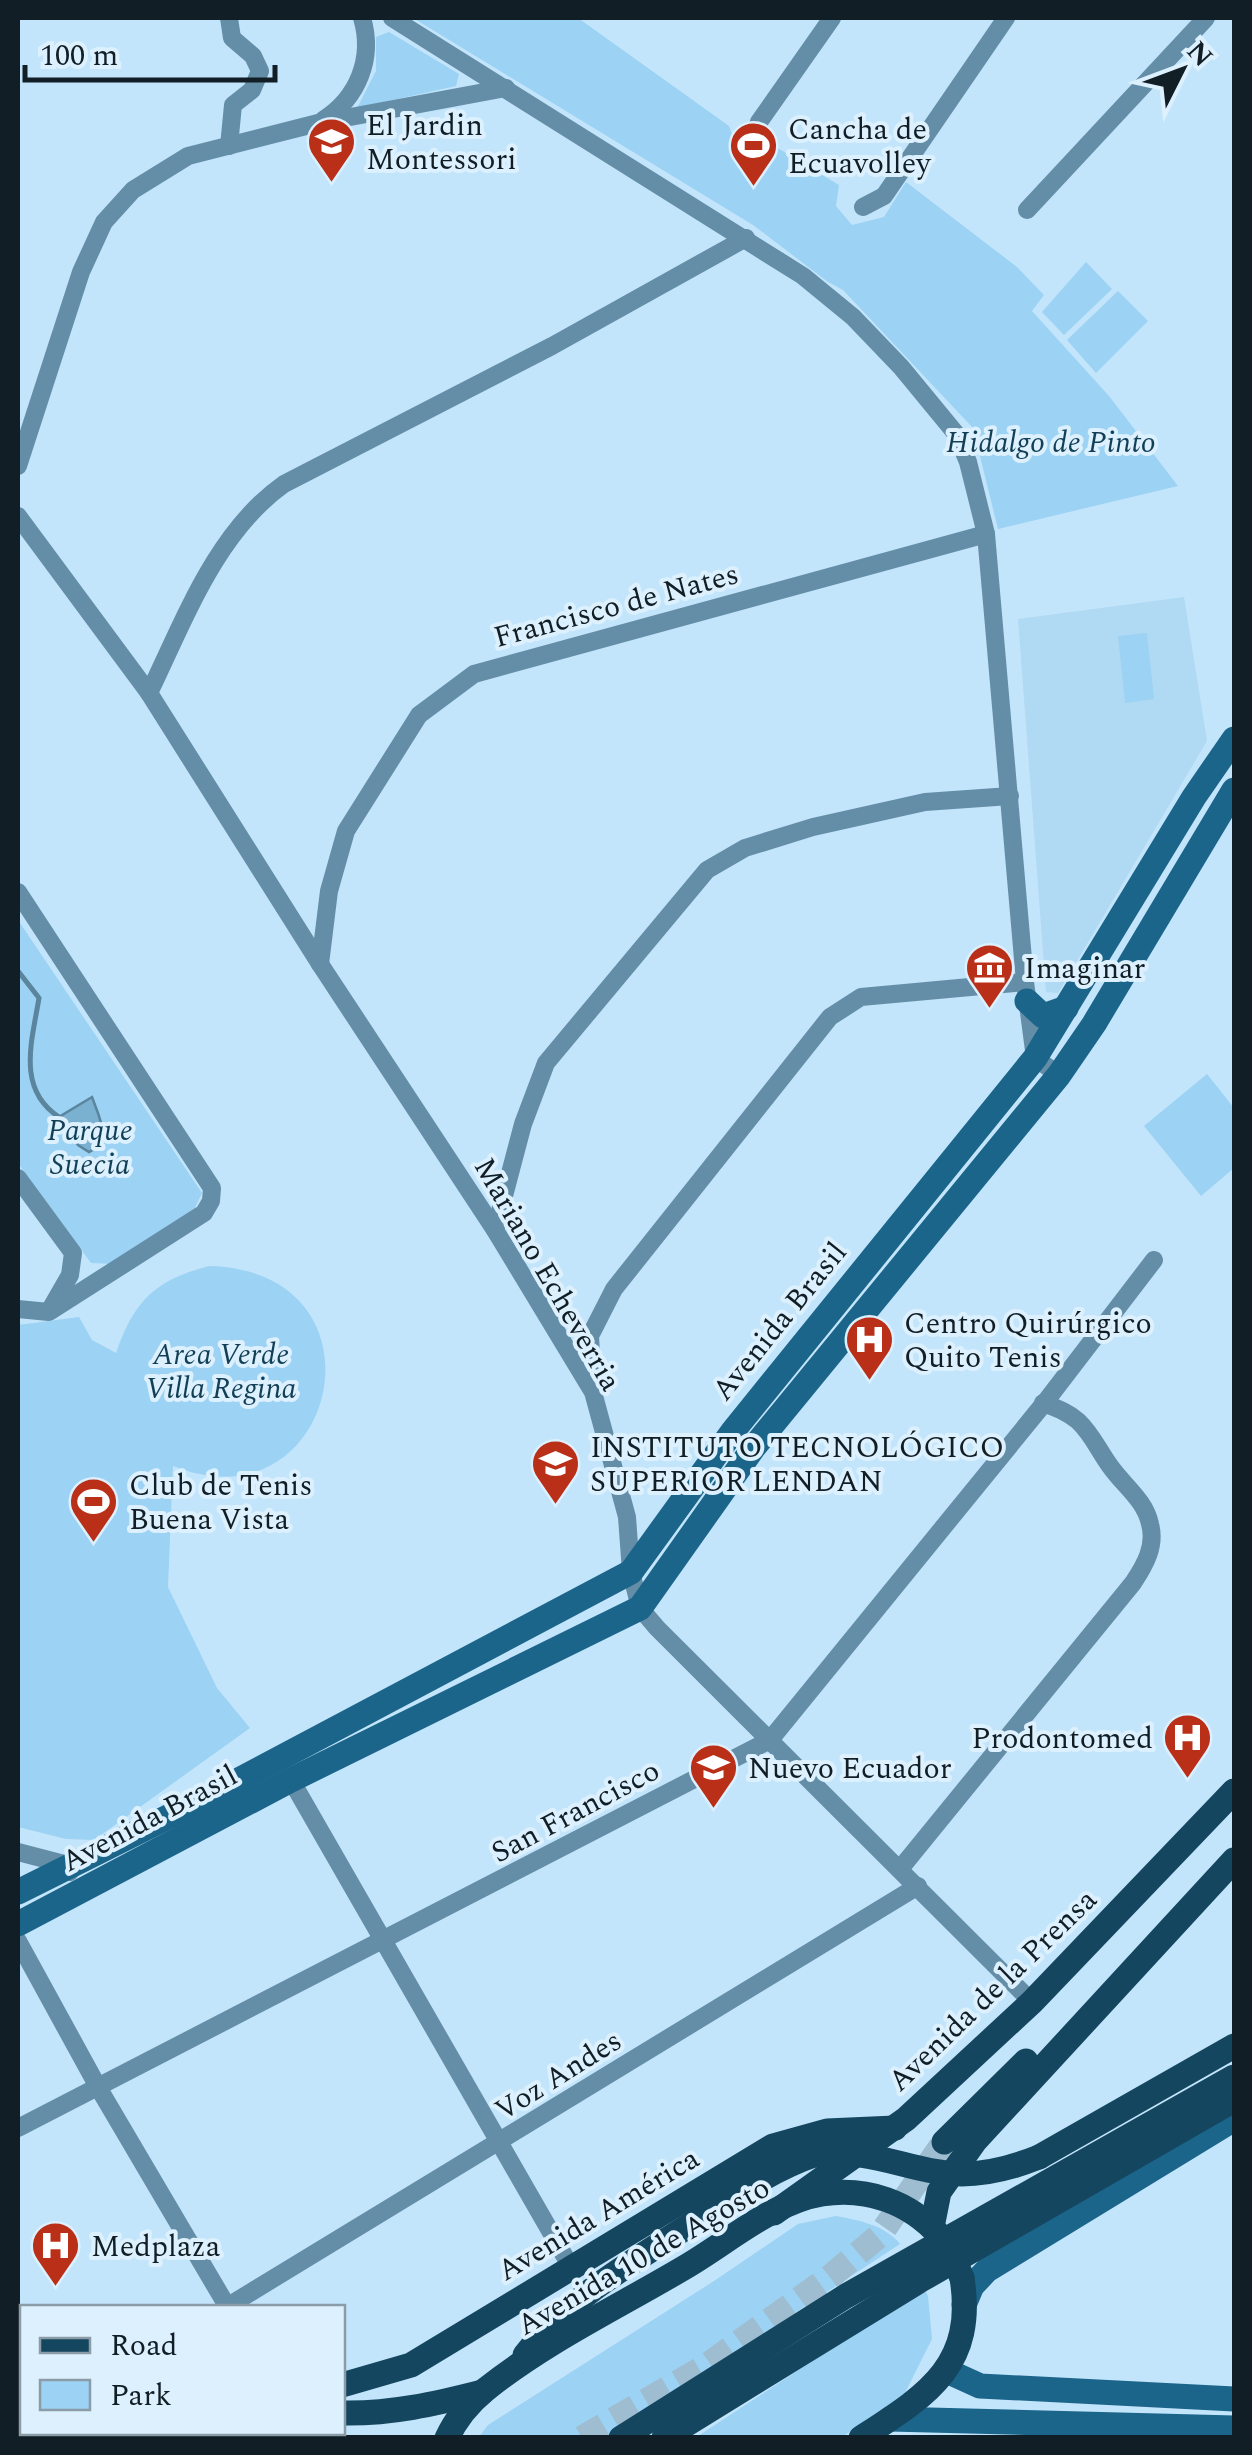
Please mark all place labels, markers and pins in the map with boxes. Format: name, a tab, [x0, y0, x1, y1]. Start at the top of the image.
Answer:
place label: El Jardin Montessori	[366, 103, 517, 183]
place label: Cancha de Ecuavolley	[788, 107, 932, 187]
school or university icon: El Jardin Montessori	[305, 116, 357, 184]
sports icon: Cancha de Ecuavolley	[727, 120, 779, 188]
museum icon: Imaginar	[963, 942, 1015, 1010]
place label: Imaginar	[1024, 946, 1146, 992]
place label: Centro Quirúrgico Quito Tenis	[904, 1301, 1152, 1381]
hospital icon: Centro Quirúrgico Quito Tenis	[843, 1314, 895, 1382]
place label: INSTITUTO TECNOLÓGICO SUPERIOR LENDAN	[590, 1425, 1004, 1505]
school or university icon: INSTITUTO TECNOLÓGICO SUPERIOR LENDAN	[529, 1438, 581, 1506]
place label: Club de Tenis Buena Vista	[129, 1463, 312, 1543]
sports icon: Club de Tenis Buena Vista	[68, 1476, 120, 1544]
hospital icon: Prodontomed	[1162, 1712, 1214, 1780]
place label: Prodontomed	[972, 1716, 1153, 1762]
school or university icon: Nuevo Ecuador	[687, 1742, 739, 1810]
place label: Nuevo Ecuador	[748, 1746, 952, 1792]
hospital icon: Medplaza	[30, 2220, 82, 2288]
place label: Medplaza	[91, 2224, 221, 2270]

